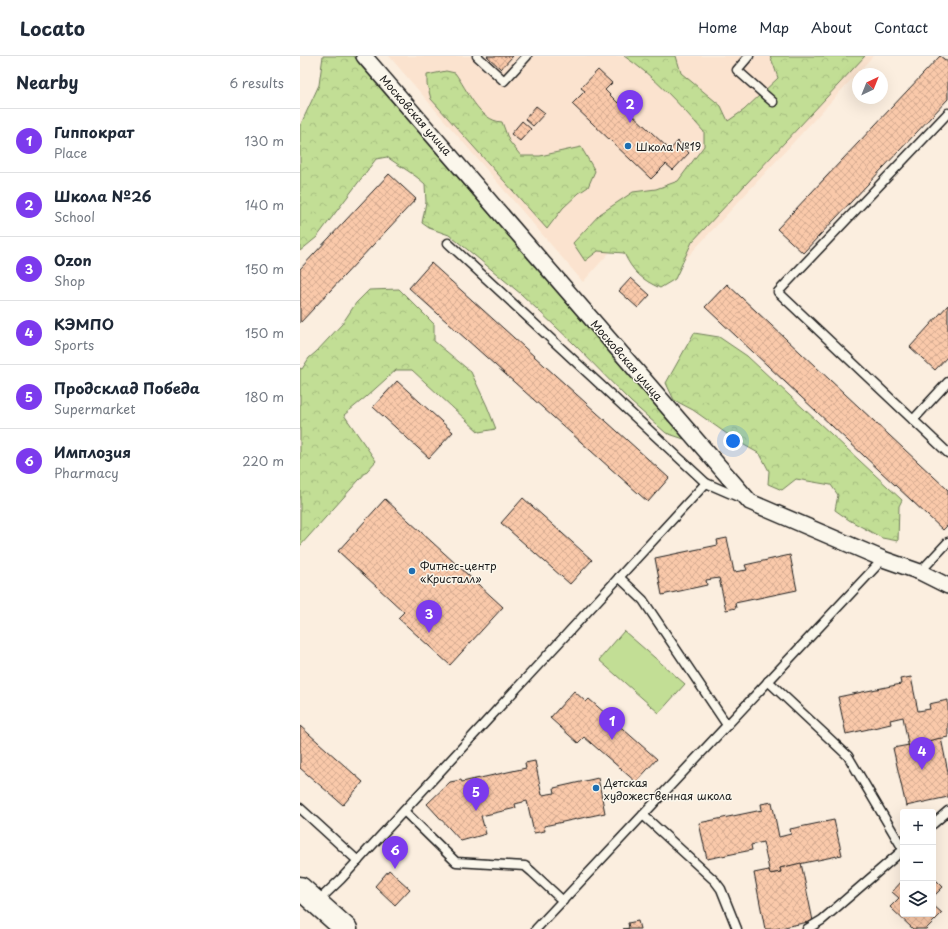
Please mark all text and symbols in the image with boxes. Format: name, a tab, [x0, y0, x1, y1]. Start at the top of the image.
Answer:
text: Locato	[20, 14, 85, 42]
text: Home	[698, 17, 737, 38]
text: Map	[759, 17, 789, 38]
text: About	[811, 17, 852, 38]
text: Contact	[874, 17, 928, 38]
north arrow	[852, 68, 888, 104]
text: Nearby	[16, 69, 78, 95]
street label: Московская улица	[376, 71, 456, 159]
text: 6 results	[229, 73, 284, 92]
pin: 2	[617, 90, 643, 123]
text: Гиппократ	[54, 120, 134, 143]
text: 1	[26, 131, 32, 150]
text: 130 m	[245, 131, 284, 150]
place label: Школа №19	[636, 138, 701, 155]
marker: Школа №19	[623, 141, 633, 151]
text: Place	[54, 143, 87, 162]
text: Школа №26	[54, 184, 151, 207]
text: 2	[24, 195, 34, 214]
text: 140 m	[245, 195, 284, 214]
text: School	[54, 207, 95, 226]
text: Ozon	[54, 248, 92, 271]
text: 3	[25, 259, 33, 278]
text: 150 m	[245, 259, 284, 278]
text: Shop	[54, 271, 85, 290]
text: КЭМПО	[54, 312, 114, 335]
street label: Московская улица	[587, 316, 667, 404]
text: 4	[25, 323, 33, 342]
text: 150 m	[245, 323, 284, 342]
text: Sports	[54, 335, 94, 354]
text: Продсклад Победа	[54, 376, 200, 399]
text: 5	[25, 387, 33, 406]
text: 180 m	[245, 387, 284, 406]
text: Supermarket	[54, 399, 136, 418]
your location	[723, 431, 743, 451]
text: Имплозия	[54, 440, 131, 463]
text: 6	[24, 451, 34, 470]
text: 220 m	[242, 451, 284, 470]
text: Pharmacy	[54, 463, 119, 482]
place label: Фитнес-центр «Кристалл»	[420, 557, 497, 587]
marker: Фитнес-центр «Кристалл»	[407, 566, 417, 576]
pin: 3	[416, 600, 442, 633]
pin: 1	[599, 707, 625, 740]
pin: 4	[909, 737, 935, 770]
place label: Детская художественная школа	[603, 774, 732, 804]
pin: 5	[463, 778, 489, 811]
marker: Детская художественная школа	[591, 783, 601, 793]
map controls	[900, 809, 936, 917]
button: +	[900, 809, 936, 845]
pin: 6	[382, 836, 408, 869]
button: −	[900, 845, 936, 881]
button: layers	[900, 881, 936, 917]

